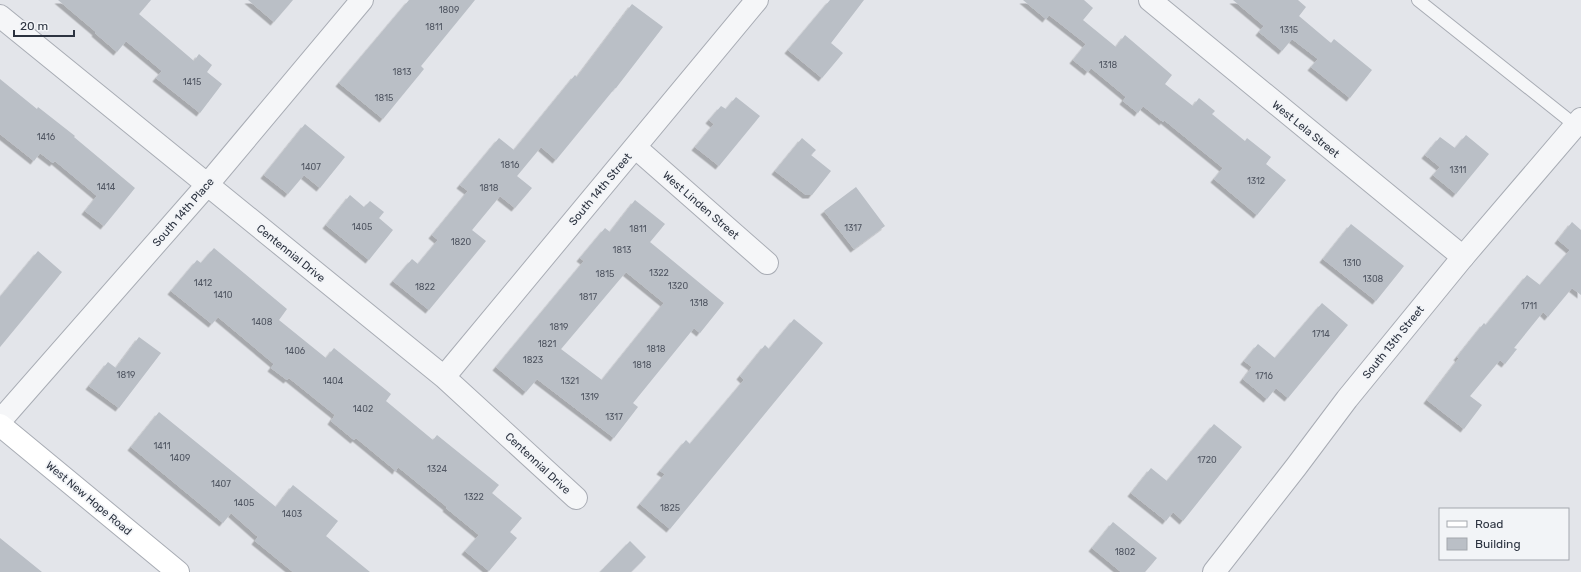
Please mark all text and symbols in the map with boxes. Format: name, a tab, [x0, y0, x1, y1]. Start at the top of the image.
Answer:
house number: 1809	[439, 5, 459, 15]
scale bar	[14, 12, 74, 38]
text: 20 m	[20, 19, 48, 33]
house number: 1811	[425, 22, 443, 32]
house number: 1315	[1280, 25, 1298, 35]
house number: 1318	[1099, 60, 1118, 70]
house number: 1813	[393, 67, 411, 77]
house number: 1415	[183, 77, 201, 87]
house number: 1815	[375, 93, 393, 103]
street label: West Lela Street	[1269, 98, 1342, 161]
house number: 1416	[37, 132, 56, 142]
street label: South 14th Street	[566, 150, 635, 228]
house number: 1816	[501, 160, 520, 170]
house number: 1407	[301, 162, 321, 172]
house number: 1311	[1450, 165, 1467, 175]
street label: West Linden Street	[660, 169, 742, 242]
street label: South 14th Place	[150, 175, 217, 249]
house number: 1312	[1247, 176, 1265, 186]
house number: 1414	[97, 182, 116, 192]
house number: 1818	[479, 183, 499, 193]
street label: Centennial Drive	[254, 222, 328, 285]
house number: 1405	[352, 222, 372, 232]
house number: 1317	[844, 223, 862, 233]
house number: 1811	[629, 224, 647, 234]
house number: 1820	[451, 237, 472, 247]
house number: 1813	[613, 245, 631, 255]
house number: 1310	[1343, 258, 1362, 268]
house number: 1322	[649, 268, 669, 278]
house number: 1815	[596, 269, 614, 279]
house number: 1308	[1363, 274, 1384, 284]
house number: 1412	[194, 278, 212, 288]
house number: 1320	[668, 281, 688, 291]
house number: 1822	[415, 282, 435, 292]
house number: 1410	[214, 290, 233, 300]
house number: 1817	[579, 292, 597, 302]
house number: 1318	[690, 298, 709, 308]
house number: 1711	[1521, 301, 1537, 311]
street label: South 13th Street	[1360, 303, 1427, 381]
house number: 1408	[252, 317, 273, 327]
house number: 1819	[550, 322, 568, 332]
house number: 1714	[1312, 329, 1330, 339]
house number: 1821	[538, 339, 556, 349]
house number: 1818	[646, 344, 666, 354]
house number: 1406	[285, 346, 306, 356]
house number: 1823	[523, 355, 543, 365]
house number: 1818	[632, 360, 652, 370]
house number: 1819	[117, 370, 135, 380]
house number: 1716	[1255, 371, 1273, 381]
house number: 1404	[323, 376, 344, 386]
house number: 1321	[561, 376, 579, 386]
house number: 1319	[581, 392, 599, 402]
house number: 1402	[353, 404, 373, 414]
house number: 1317	[605, 412, 623, 422]
street label: Centennial Drive	[502, 430, 573, 497]
house number: 1411	[154, 441, 171, 451]
house number: 1409	[170, 453, 190, 463]
house number: 1720	[1197, 455, 1217, 465]
street label: West New Hope Road	[43, 459, 134, 538]
house number: 1324	[427, 464, 447, 474]
house number: 1407	[211, 479, 231, 489]
house number: 1322	[464, 492, 484, 502]
house number: 1405	[234, 498, 254, 508]
house number: 1825	[660, 503, 680, 513]
legend	[1439, 508, 1569, 560]
house number: 1403	[282, 509, 302, 519]
text: Road	[1475, 517, 1503, 531]
text: Building	[1475, 537, 1521, 551]
house number: 1802	[1115, 547, 1135, 557]

